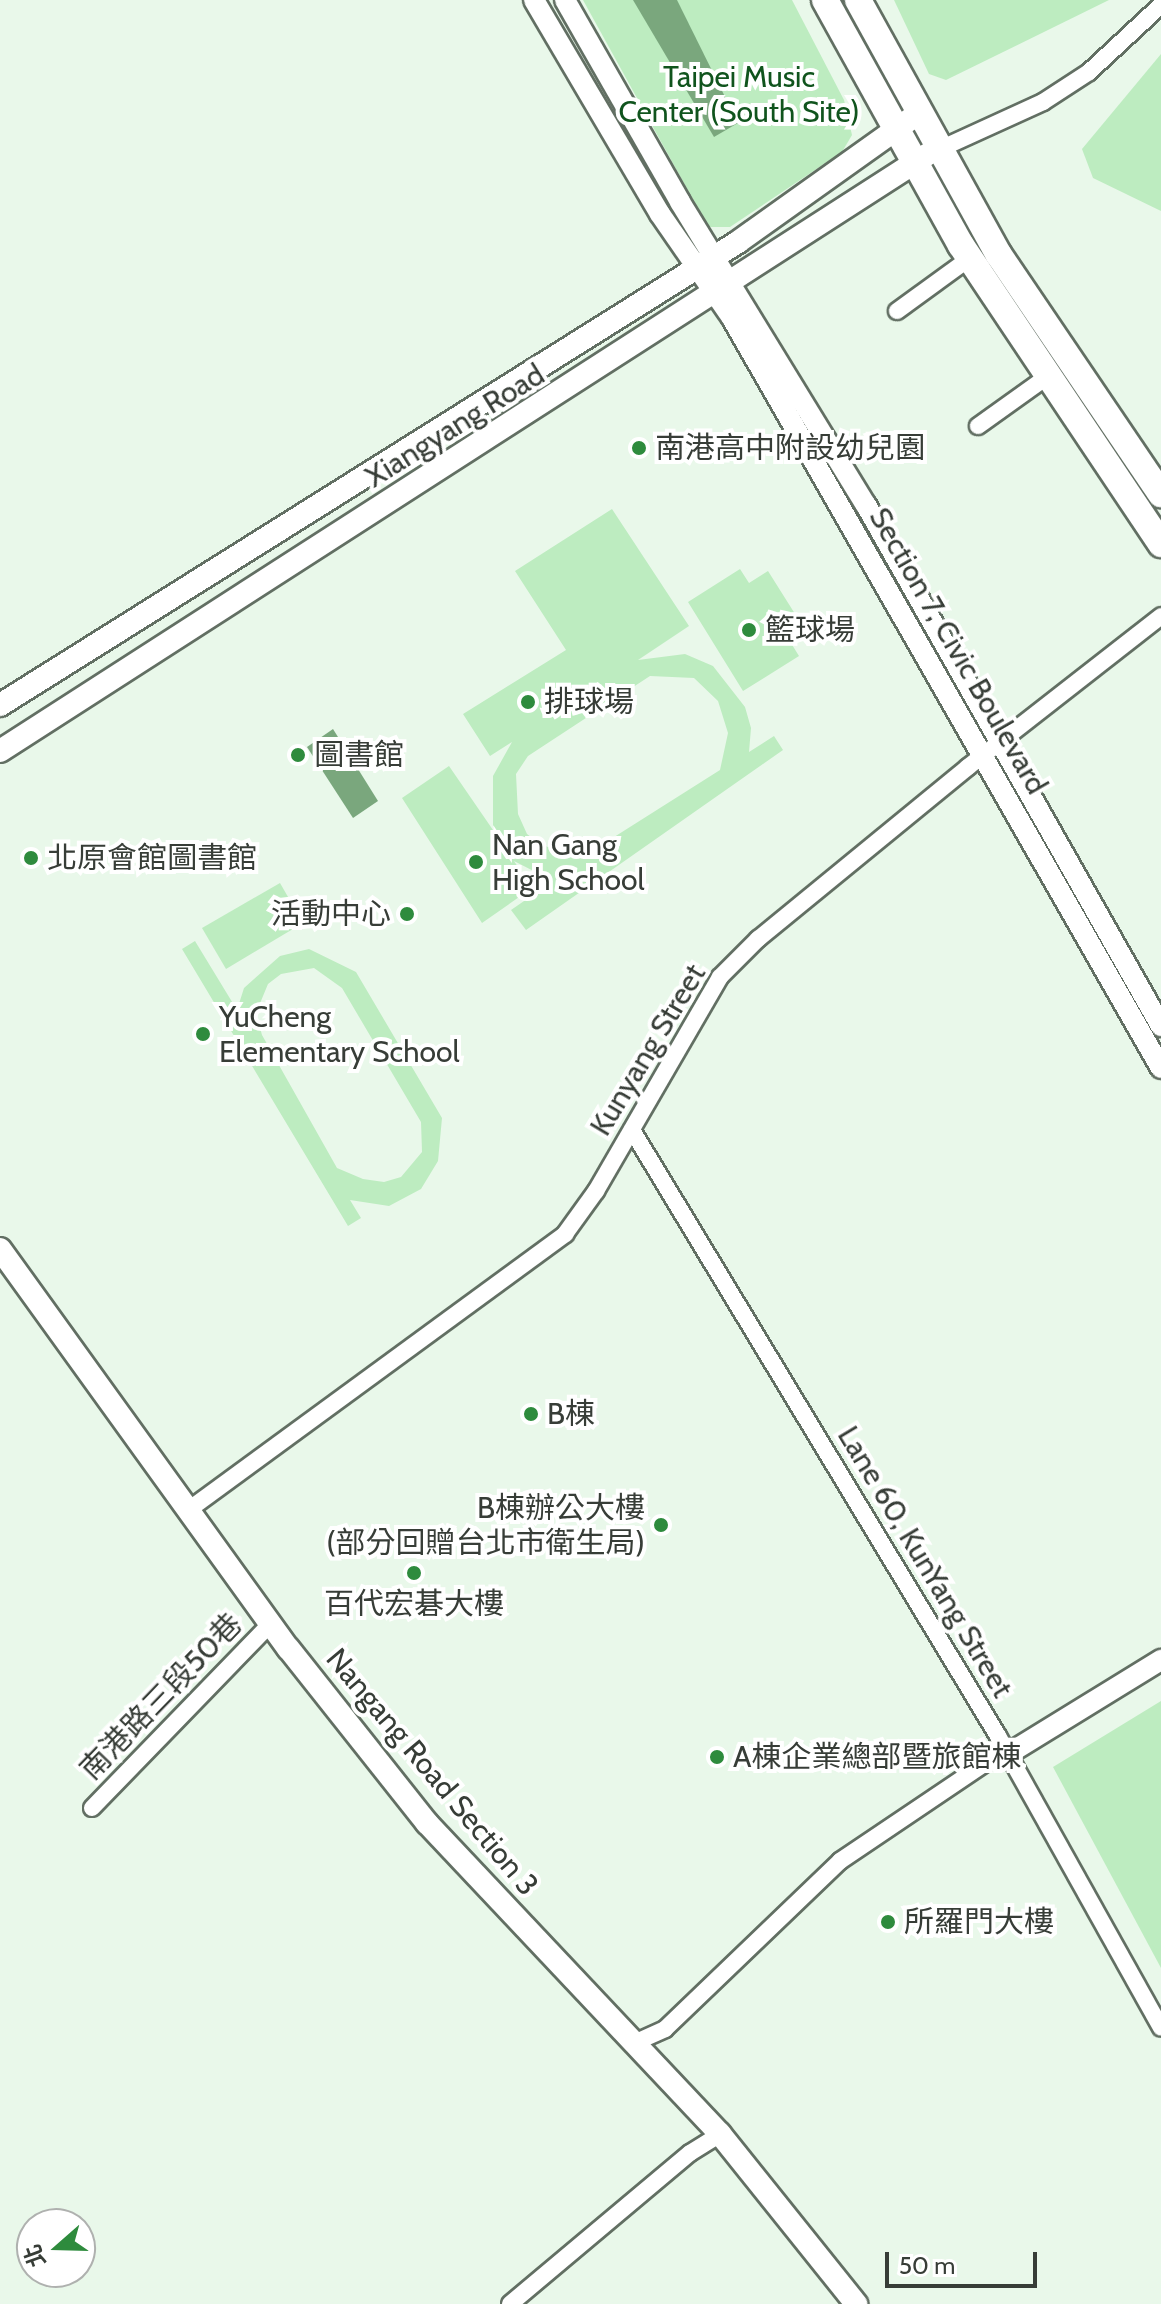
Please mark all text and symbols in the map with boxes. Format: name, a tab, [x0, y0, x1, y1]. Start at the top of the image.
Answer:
park label: Taipei Music Center (South Site)	[618, 59, 860, 130]
street label: Xiangyang Road	[359, 357, 551, 495]
place label: 南港高中附設幼兒園	[655, 430, 925, 466]
marker: 南港高中附設幼兒園	[630, 439, 648, 457]
street label: Section 7, Civic Boulevard	[861, 502, 1055, 800]
place label: 籃球場	[765, 612, 855, 648]
marker: 籃球場	[740, 621, 758, 639]
place label: 排球場	[544, 684, 634, 720]
marker: 排球場	[519, 693, 537, 711]
place label: 圖書館	[314, 737, 404, 773]
marker: 圖書館	[289, 746, 307, 764]
place label: Nan Gang High School	[492, 827, 645, 898]
place label: 北原會館圖書館	[47, 840, 257, 876]
marker: 北原會館圖書館	[22, 849, 40, 867]
marker: Nan Gang High School	[467, 853, 485, 871]
place label: 活動中心	[271, 896, 391, 932]
marker: 活動中心	[398, 905, 416, 923]
street label: Kunyang Street	[583, 958, 713, 1142]
place label: YuCheng Elementary School	[219, 999, 459, 1070]
marker: YuCheng Elementary School	[194, 1025, 212, 1043]
place label: B棟	[547, 1396, 595, 1432]
marker: B棟	[522, 1405, 540, 1423]
street label: Lane 60, KunYang Street	[830, 1420, 1020, 1704]
place label: B棟辦公大樓 (部分回贈台北市衛生局)	[326, 1490, 645, 1560]
marker: B棟辦公大樓 (部分回贈台北市衛生局)	[652, 1516, 670, 1534]
marker: 百代宏碁大樓	[405, 1564, 423, 1582]
place label: 百代宏碁大樓	[324, 1586, 504, 1622]
street label: 南港路三段50巷	[73, 1606, 249, 1788]
street label: Nangang Road Section 3	[318, 1641, 546, 1903]
place label: A棟企業總部暨旅館棟	[733, 1739, 1021, 1775]
marker: A棟企業總部暨旅館棟	[708, 1748, 726, 1766]
place label: 所羅門大樓	[904, 1904, 1054, 1940]
marker: 所羅門大樓	[879, 1913, 897, 1931]
north arrow	[16, 2208, 96, 2288]
scale bar	[889, 2236, 1041, 2286]
text: 北	[18, 2241, 51, 2271]
text: 50 m	[899, 2251, 955, 2280]

